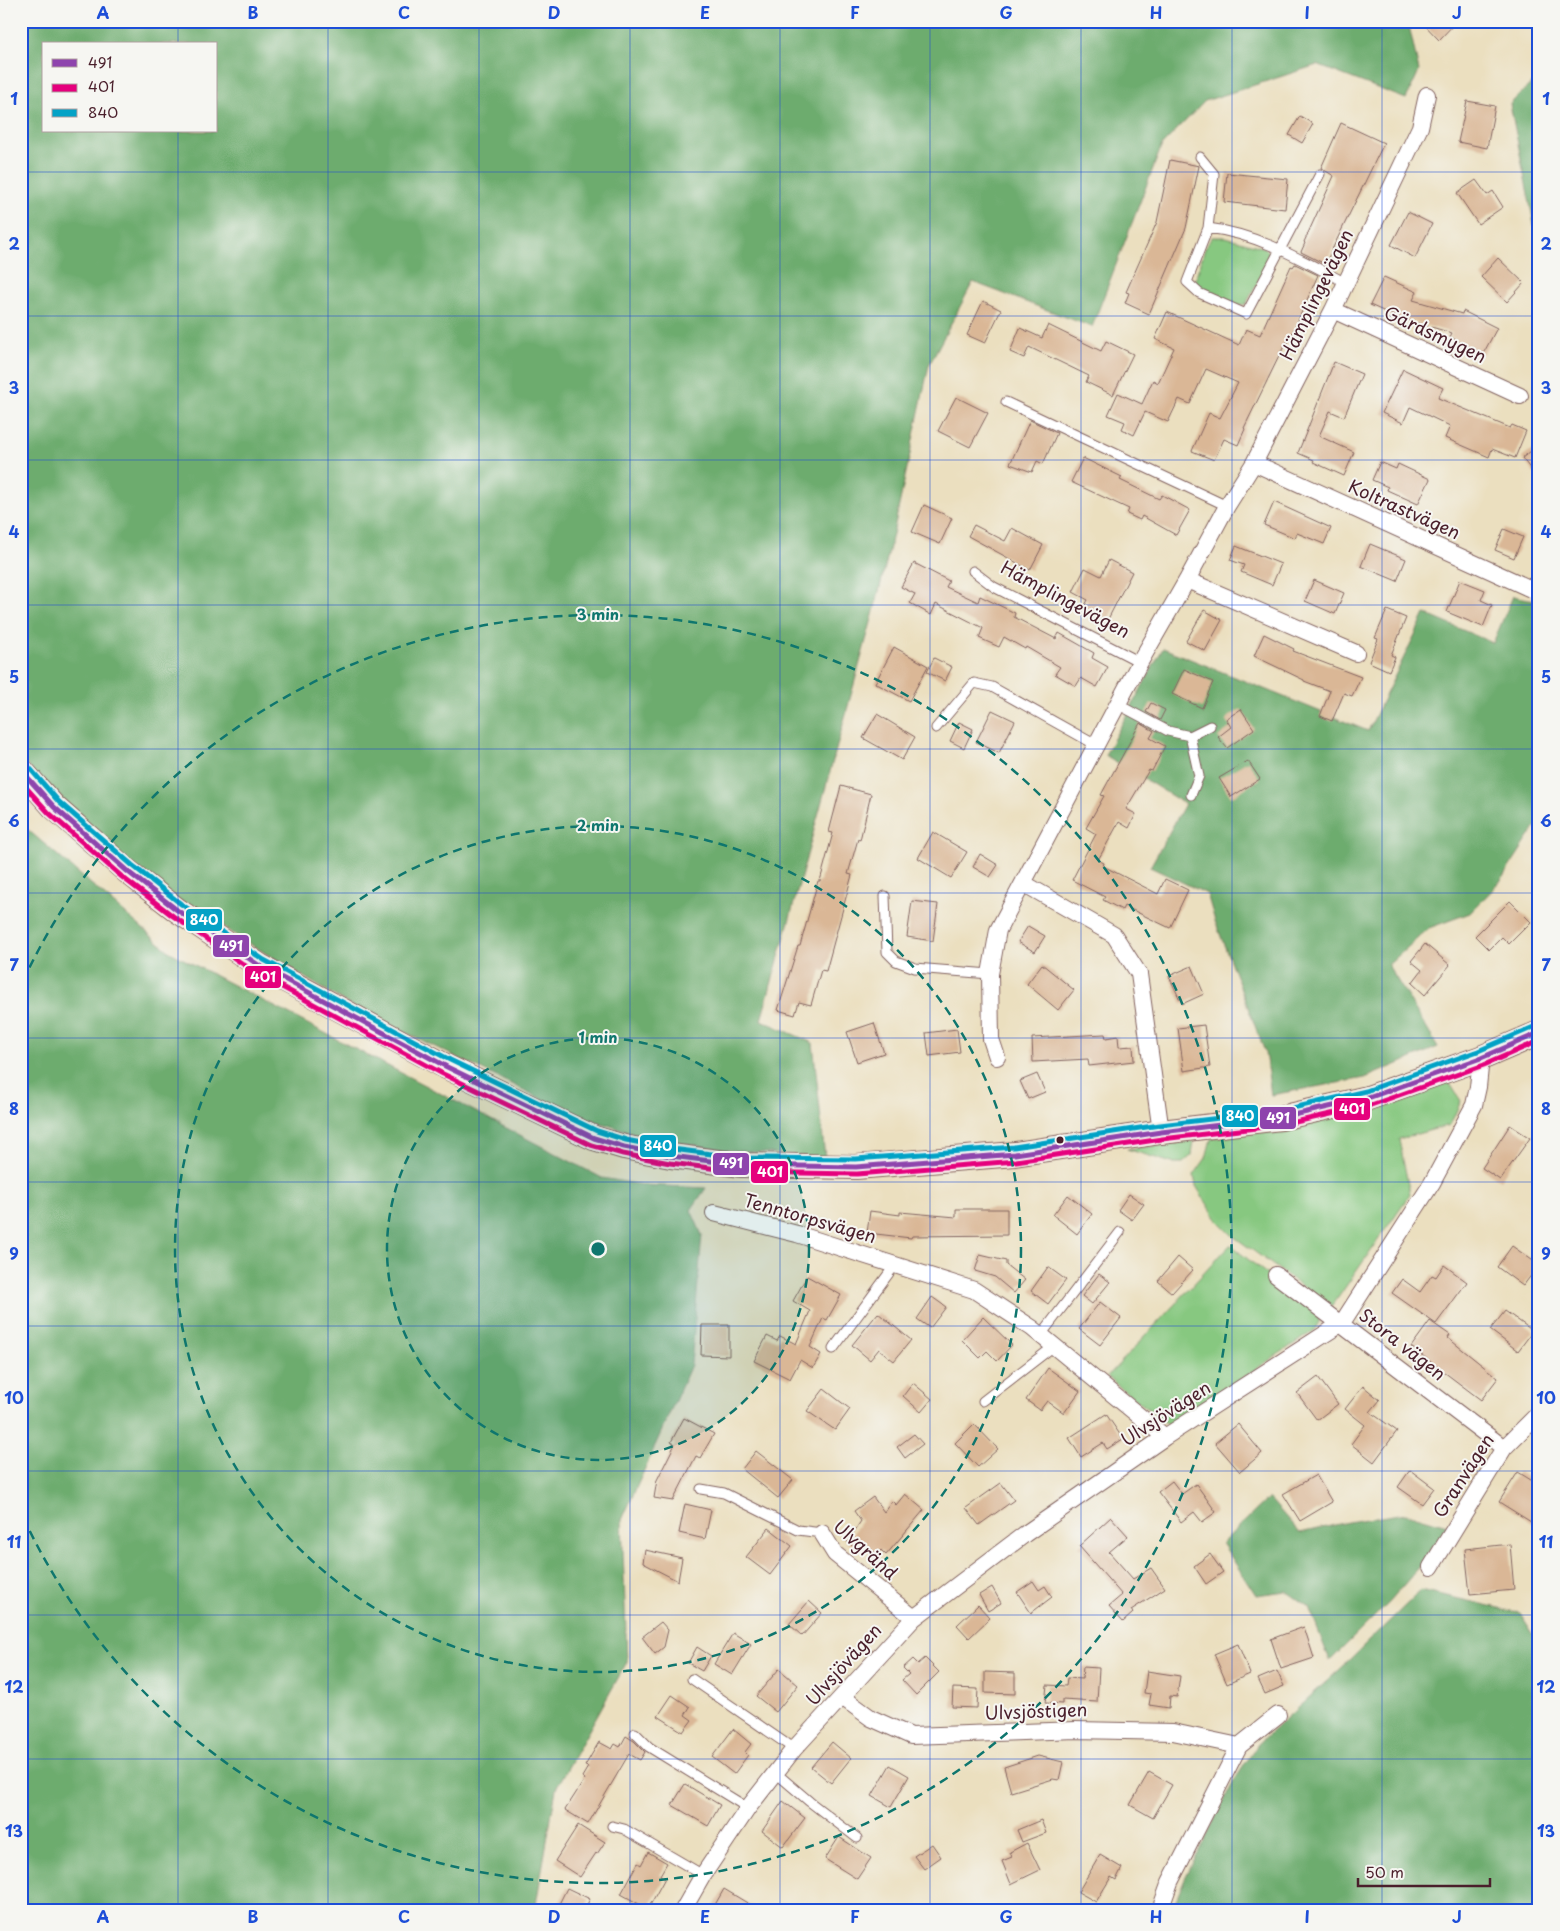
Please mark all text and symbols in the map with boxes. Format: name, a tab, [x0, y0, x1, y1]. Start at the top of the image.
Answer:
text: A	[97, 0, 110, 24]
text: B	[248, 0, 259, 24]
text: C	[398, 0, 410, 24]
text: D	[548, 0, 560, 24]
text: E	[700, 0, 710, 24]
text: F	[850, 0, 860, 24]
text: G	[999, 0, 1013, 24]
text: H	[1150, 0, 1162, 24]
text: I	[1304, 0, 1310, 24]
text: J	[1452, 0, 1462, 24]
legend	[42, 42, 218, 132]
text: 491	[88, 50, 112, 73]
text: 401	[88, 74, 115, 97]
text: 1	[10, 86, 18, 110]
text: 1	[1542, 86, 1550, 110]
text: 840	[88, 100, 118, 123]
street label: Hämplingevägen	[1272, 224, 1359, 364]
text: 2	[8, 231, 20, 255]
text: 2	[1540, 231, 1552, 255]
street label: Gärdsmygen	[1380, 298, 1491, 369]
text: 3	[9, 375, 19, 399]
text: 3	[1541, 375, 1551, 399]
street label: Koltrastvägen	[1344, 472, 1465, 545]
text: 4	[9, 519, 20, 543]
text: 4	[1541, 519, 1552, 543]
street label: Hämplingevägen	[996, 553, 1135, 644]
text: 3 min	[577, 602, 619, 625]
text: 5	[9, 664, 19, 688]
text: 5	[1541, 664, 1551, 688]
text: 6	[8, 808, 20, 832]
text: 6	[1540, 808, 1552, 832]
text: 2 min	[577, 813, 619, 836]
line badge: 840	[185, 908, 223, 932]
text: 840	[190, 909, 218, 930]
line badge: 491	[212, 934, 250, 958]
text: 491	[219, 935, 243, 956]
text: 7	[9, 952, 19, 976]
text: 7	[1541, 952, 1551, 976]
line badge: 401	[244, 965, 282, 989]
text: 401	[250, 966, 276, 987]
text: 1 min	[579, 1025, 617, 1048]
text: 8	[9, 1096, 19, 1120]
text: 8	[1541, 1096, 1551, 1120]
line badge: 401	[1333, 1097, 1371, 1121]
text: 401	[1339, 1098, 1365, 1119]
line badge: 840	[1221, 1104, 1259, 1128]
text: 840	[1226, 1105, 1254, 1126]
line badge: 491	[1259, 1106, 1297, 1130]
text: 491	[1266, 1107, 1290, 1128]
line badge: 840	[639, 1134, 677, 1158]
text: 840	[644, 1135, 672, 1156]
unlabelled marker	[1055, 1135, 1065, 1145]
line badge: 491	[712, 1152, 750, 1176]
text: 491	[719, 1152, 743, 1173]
line badge: 401	[750, 1160, 789, 1184]
text: 401	[757, 1161, 783, 1182]
street label: Tenntorpsvägen	[741, 1186, 880, 1249]
centre of rings	[589, 1240, 607, 1258]
text: 9	[9, 1241, 19, 1265]
text: 9	[1541, 1241, 1551, 1265]
street label: Stora vägen	[1354, 1301, 1452, 1386]
street label: Ulvsjövägen	[1115, 1374, 1216, 1452]
text: 10	[4, 1385, 24, 1409]
text: 10	[1536, 1385, 1556, 1409]
street label: Granvägen	[1425, 1428, 1500, 1522]
street label: Ulvgränd	[828, 1513, 904, 1585]
text: 11	[7, 1529, 21, 1553]
text: 11	[1539, 1529, 1553, 1553]
street label: Ulvsjövägen	[799, 1617, 887, 1711]
text: 12	[5, 1674, 23, 1698]
text: 12	[1537, 1674, 1555, 1698]
street label: Ulvsjöstigen	[984, 1695, 1088, 1726]
text: 13	[5, 1818, 23, 1842]
text: 13	[1537, 1818, 1555, 1842]
scale bar	[1358, 1856, 1490, 1888]
text: 50 m	[1365, 1860, 1404, 1883]
text: A	[97, 1904, 110, 1928]
text: B	[248, 1904, 259, 1928]
text: C	[398, 1904, 410, 1928]
text: D	[548, 1904, 560, 1928]
text: E	[700, 1904, 710, 1928]
text: F	[850, 1904, 860, 1928]
text: G	[999, 1904, 1013, 1928]
text: H	[1150, 1904, 1162, 1928]
text: I	[1304, 1904, 1310, 1928]
text: J	[1452, 1904, 1462, 1928]

